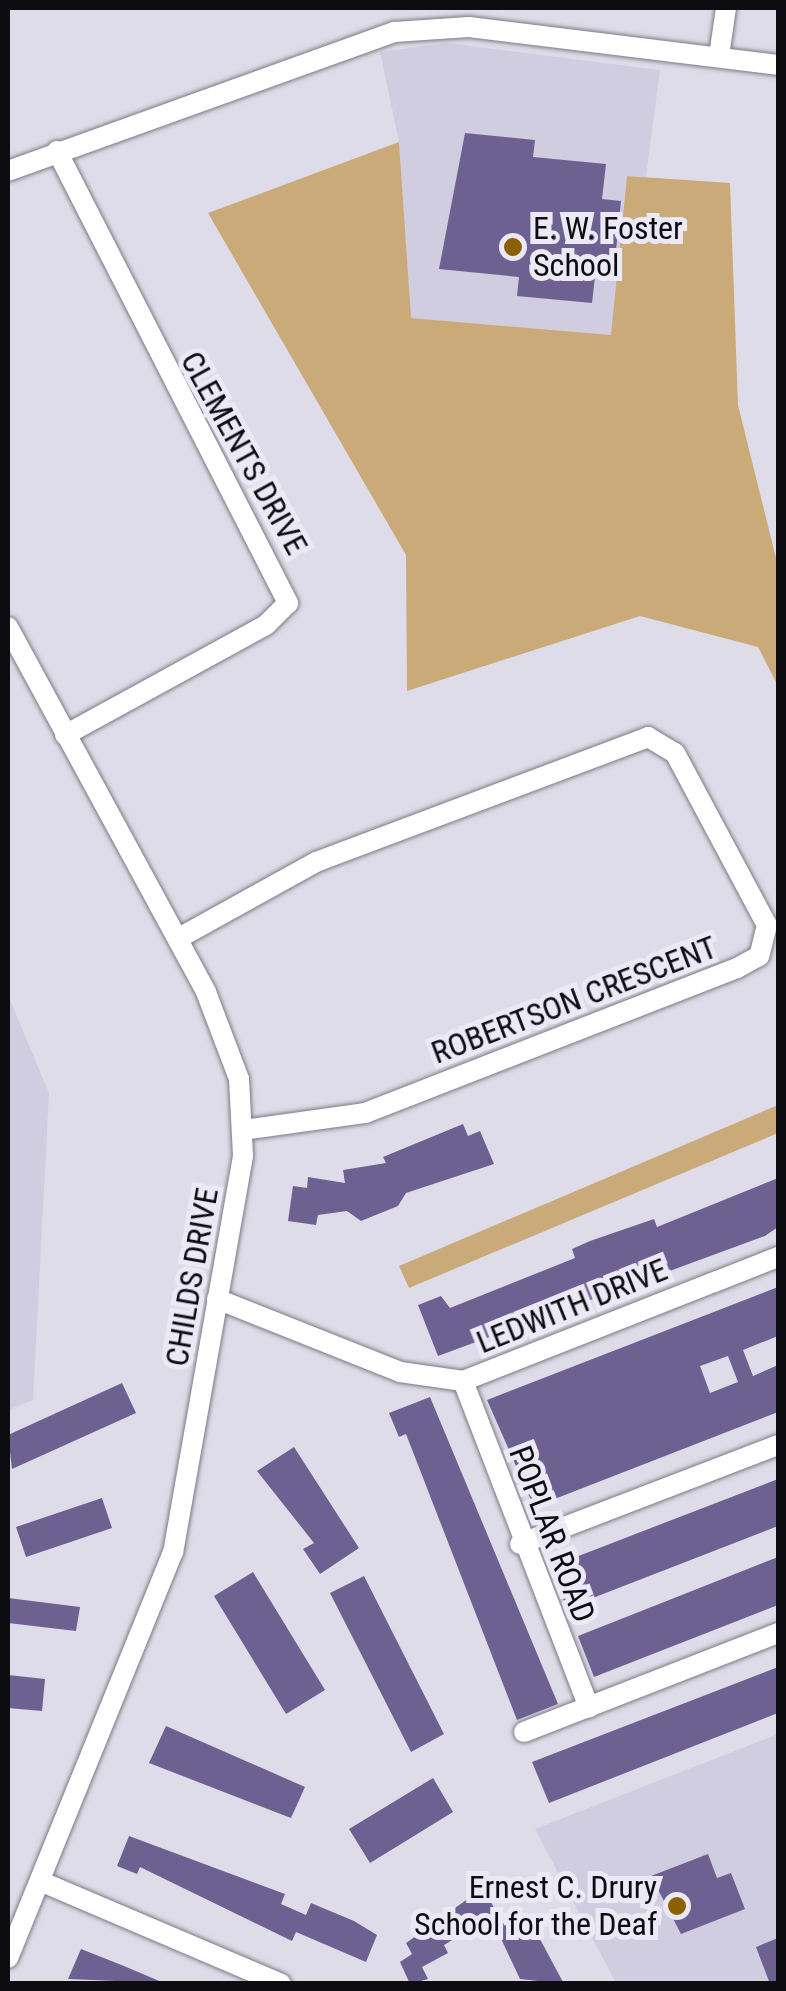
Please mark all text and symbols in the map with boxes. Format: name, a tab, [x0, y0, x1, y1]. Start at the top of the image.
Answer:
place label: E. W. Foster School	[533, 210, 683, 285]
marker: E. W. Foster School	[502, 236, 524, 258]
street label: CLEMENTS DRIVE	[172, 345, 316, 561]
street label: ROBERTSON CRESCENT	[426, 928, 722, 1072]
street label: CHILDS DRIVE	[157, 1185, 227, 1369]
street label: LEDWITH DRIVE	[471, 1250, 673, 1362]
street label: POPLAR ROAD	[501, 1440, 603, 1628]
place label: Ernest C. Drury School for the Deaf	[414, 1869, 657, 1944]
marker: Ernest C. Drury School for the Deaf	[666, 1895, 688, 1917]

